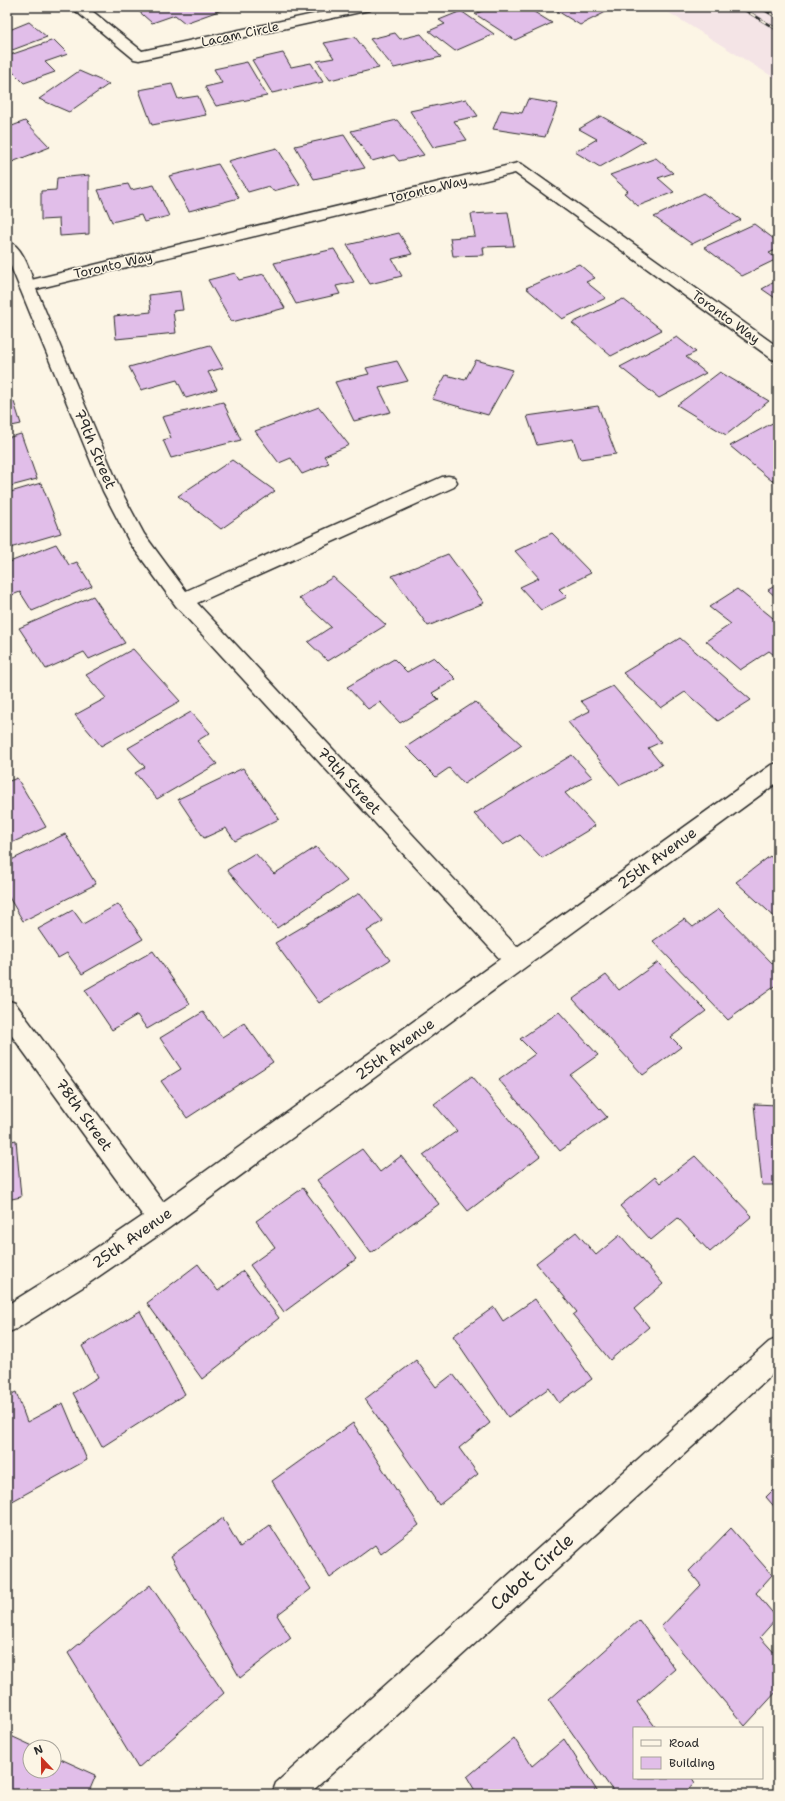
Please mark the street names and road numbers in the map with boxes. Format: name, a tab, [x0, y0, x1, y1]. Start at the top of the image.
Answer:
street label: Lacam Circle	[199, 17, 281, 51]
street label: Toronto Way	[387, 172, 469, 206]
street label: Toronto Way	[72, 248, 154, 282]
street label: Toronto Way	[689, 287, 763, 347]
street label: 79th Street	[69, 406, 121, 492]
street label: 79th Street	[313, 743, 385, 819]
street label: 25th Avenue	[613, 823, 701, 893]
street label: 25th Avenue	[351, 1014, 439, 1084]
street label: 78th Street	[51, 1075, 117, 1155]
street label: 25th Avenue	[88, 1203, 176, 1273]
street label: Cabot Circle	[485, 1528, 579, 1616]

